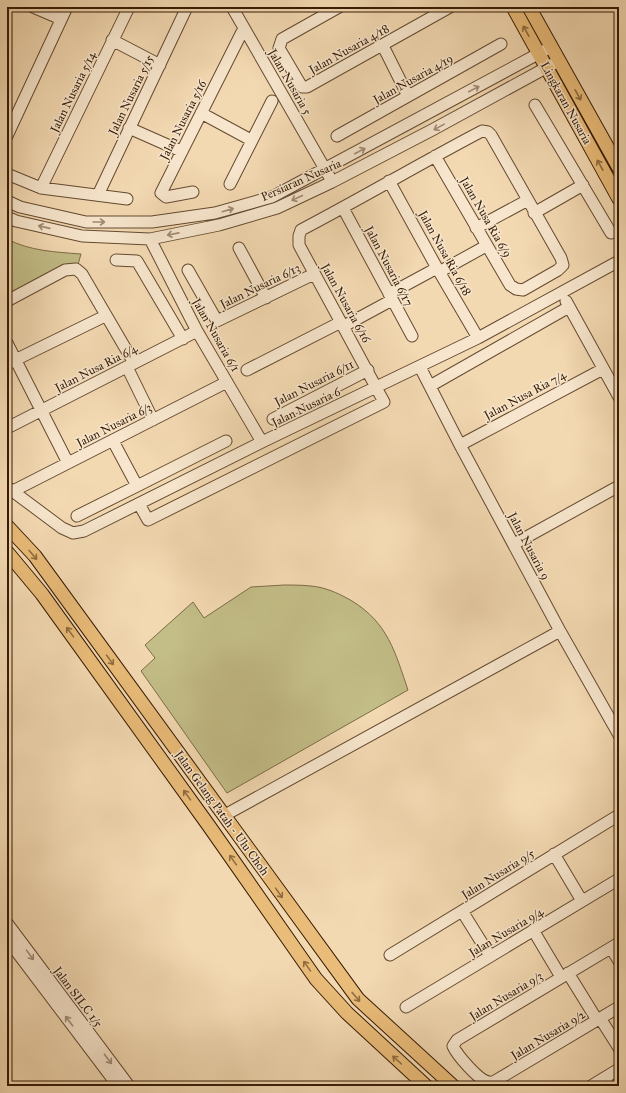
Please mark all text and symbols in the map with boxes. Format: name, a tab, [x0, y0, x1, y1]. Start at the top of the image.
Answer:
street label: Jalan Nusaria 4/18	[305, 21, 392, 79]
one-way arrow	[522, 25, 530, 37]
street label: Jalan Nusaria 5	[264, 45, 315, 118]
street label: Jalan Nusaria 5/14	[46, 49, 100, 137]
street label: Jalan Nusaria 4/19	[369, 51, 456, 109]
street label: Jalan Nusaria 5/15	[105, 52, 157, 139]
street label: Lingkaran Nusaria	[537, 59, 595, 148]
street label: Jalan Nusaria 5/16	[156, 77, 210, 165]
one-way arrow	[468, 85, 480, 93]
one-way arrow	[575, 89, 582, 101]
one-way arrow	[433, 123, 445, 131]
one-way arrow	[354, 147, 366, 154]
street label: Persiaran Nusaria	[259, 156, 344, 204]
one-way arrow	[596, 159, 604, 171]
street label: Jalan Nusa Ria 6/9	[455, 173, 515, 260]
one-way arrow	[291, 195, 303, 202]
one-way arrow	[221, 206, 234, 213]
street label: Jalan Nusa Ria 6/18	[414, 206, 474, 299]
one-way arrow	[92, 218, 105, 226]
street label: Jalan Nusaria 6/17	[360, 222, 416, 309]
one-way arrow	[38, 223, 51, 231]
one-way arrow	[166, 231, 179, 239]
street label: Jalan Nusaria 6/16	[317, 259, 374, 346]
street label: Jalan Nusaria 6/13	[216, 261, 303, 313]
street label: Jalan Nusaria 6/1	[187, 294, 243, 375]
street label: Jalan Nusa Ria 6/4	[51, 341, 140, 397]
street label: Jalan Nusaria 6/11	[272, 357, 356, 409]
street label: Jalan Nusa Ria 7/4	[480, 367, 569, 424]
street label: Jalan Nusaria 6	[269, 384, 343, 430]
street label: Jalan Nusaria 6/3	[72, 400, 155, 452]
street label: Jalan Nusaria 9	[503, 508, 553, 583]
one-way arrow	[29, 549, 38, 560]
one-way arrow	[65, 627, 74, 638]
one-way arrow	[106, 654, 114, 665]
street label: Jalan Gelang Patah - Ulu Choh	[170, 746, 272, 879]
one-way arrow	[182, 789, 191, 800]
street label: Jalan Nusaria 9/5	[457, 846, 538, 904]
one-way arrow	[229, 854, 237, 865]
one-way arrow	[275, 887, 283, 898]
street label: Jalan Nusaria 9/4	[465, 904, 547, 962]
one-way arrow	[26, 949, 34, 960]
one-way arrow	[303, 961, 311, 972]
street label: Jalan SILC 1/5	[49, 962, 106, 1031]
street label: Jalan Nusaria 9/3	[465, 969, 546, 1025]
one-way arrow	[352, 992, 361, 1003]
street label: Jalan Nusaria 9/2	[507, 1007, 588, 1064]
one-way arrow	[65, 1016, 73, 1027]
one-way arrow	[104, 1053, 112, 1064]
one-way arrow	[392, 1055, 402, 1065]

